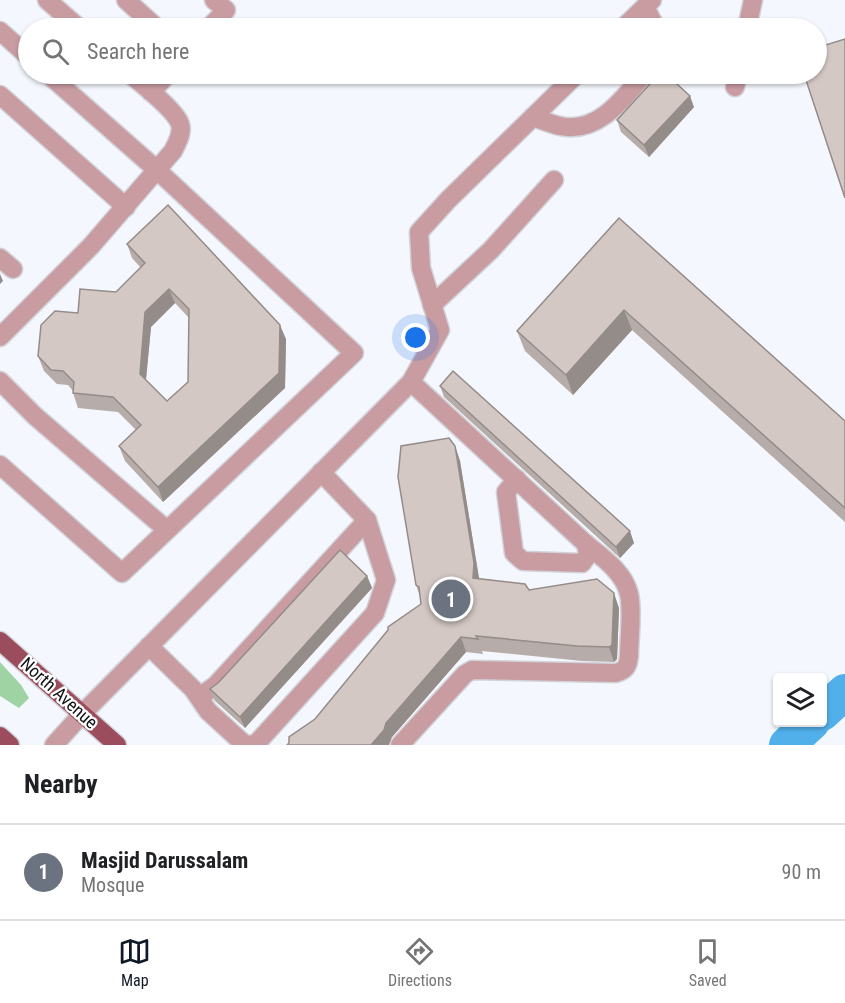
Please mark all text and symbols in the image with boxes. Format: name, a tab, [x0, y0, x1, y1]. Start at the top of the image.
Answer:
search box	[18, 18, 827, 84]
icon: search	[39, 35, 72, 68]
text: Search here	[87, 39, 189, 64]
your location	[401, 323, 430, 352]
pin: 1	[432, 576, 470, 622]
street label: North Avenue	[17, 653, 102, 733]
map controls	[773, 673, 827, 727]
button: layers	[773, 673, 827, 727]
text: Nearby	[24, 769, 98, 799]
text: Masjid Darussalam	[81, 848, 248, 873]
text: 1	[38, 860, 49, 884]
text: 90 m	[782, 860, 821, 884]
text: Mosque	[81, 873, 144, 897]
tab: Map	[118, 935, 151, 990]
tab: Directions	[388, 935, 452, 990]
tab: Saved	[689, 935, 727, 990]

